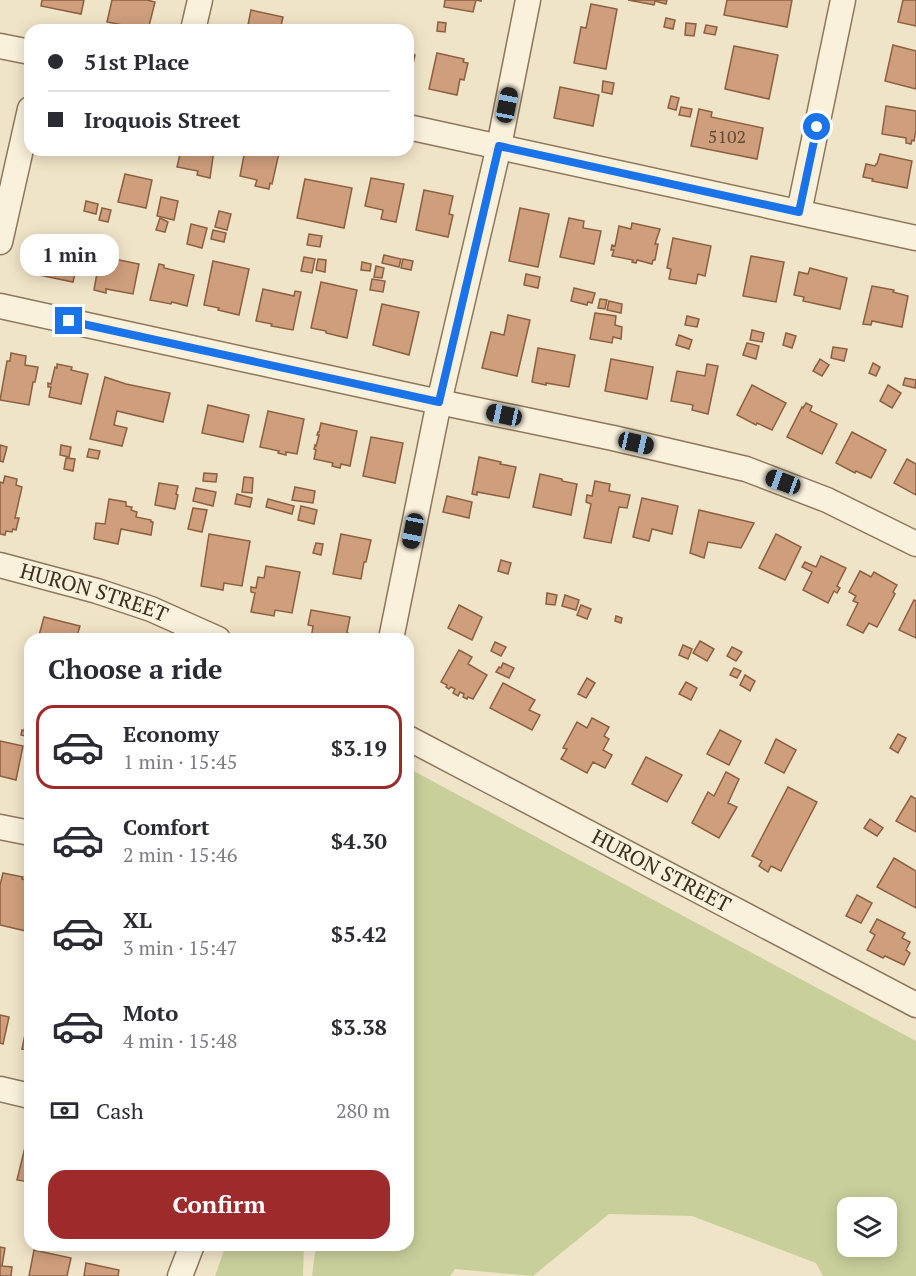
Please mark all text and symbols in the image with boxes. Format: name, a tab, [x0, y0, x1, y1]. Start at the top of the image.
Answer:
text: 51st Place	[84, 47, 189, 76]
car	[495, 86, 519, 124]
text: Iroquois Street	[84, 105, 241, 134]
route start	[803, 113, 830, 140]
house number: 5102	[708, 124, 746, 148]
callout: 1 min	[20, 234, 118, 276]
text: 1 min	[42, 241, 97, 268]
route end	[55, 307, 82, 334]
car	[485, 402, 523, 428]
car	[616, 430, 656, 456]
car	[763, 467, 803, 497]
car	[401, 512, 425, 550]
street label: HURON STREET	[17, 556, 173, 628]
text: Choose a ride	[48, 651, 223, 687]
text: Economy	[123, 719, 219, 748]
icon: car	[51, 720, 105, 774]
text: $3.19	[331, 733, 387, 762]
text: 1 min · 15:45	[123, 748, 237, 775]
text: Comfort	[123, 812, 209, 841]
icon: car	[51, 813, 105, 867]
street label: HURON STREET	[587, 822, 736, 918]
text: $4.30	[331, 826, 387, 855]
text: 2 min · 15:46	[123, 841, 237, 868]
text: XL	[123, 905, 152, 934]
icon: car	[51, 906, 105, 960]
text: $5.42	[331, 919, 387, 948]
text: 3 min · 15:47	[123, 934, 237, 961]
text: Moto	[123, 998, 178, 1027]
icon: car	[51, 999, 105, 1053]
text: $3.38	[331, 1012, 387, 1041]
text: 4 min · 15:48	[123, 1027, 237, 1054]
icon: cash	[48, 1094, 81, 1127]
text: Cash	[96, 1096, 144, 1125]
text: 280 m	[336, 1097, 390, 1124]
button: Confirm	[48, 1170, 390, 1239]
map controls	[837, 1197, 897, 1257]
button: layers	[837, 1197, 897, 1257]

